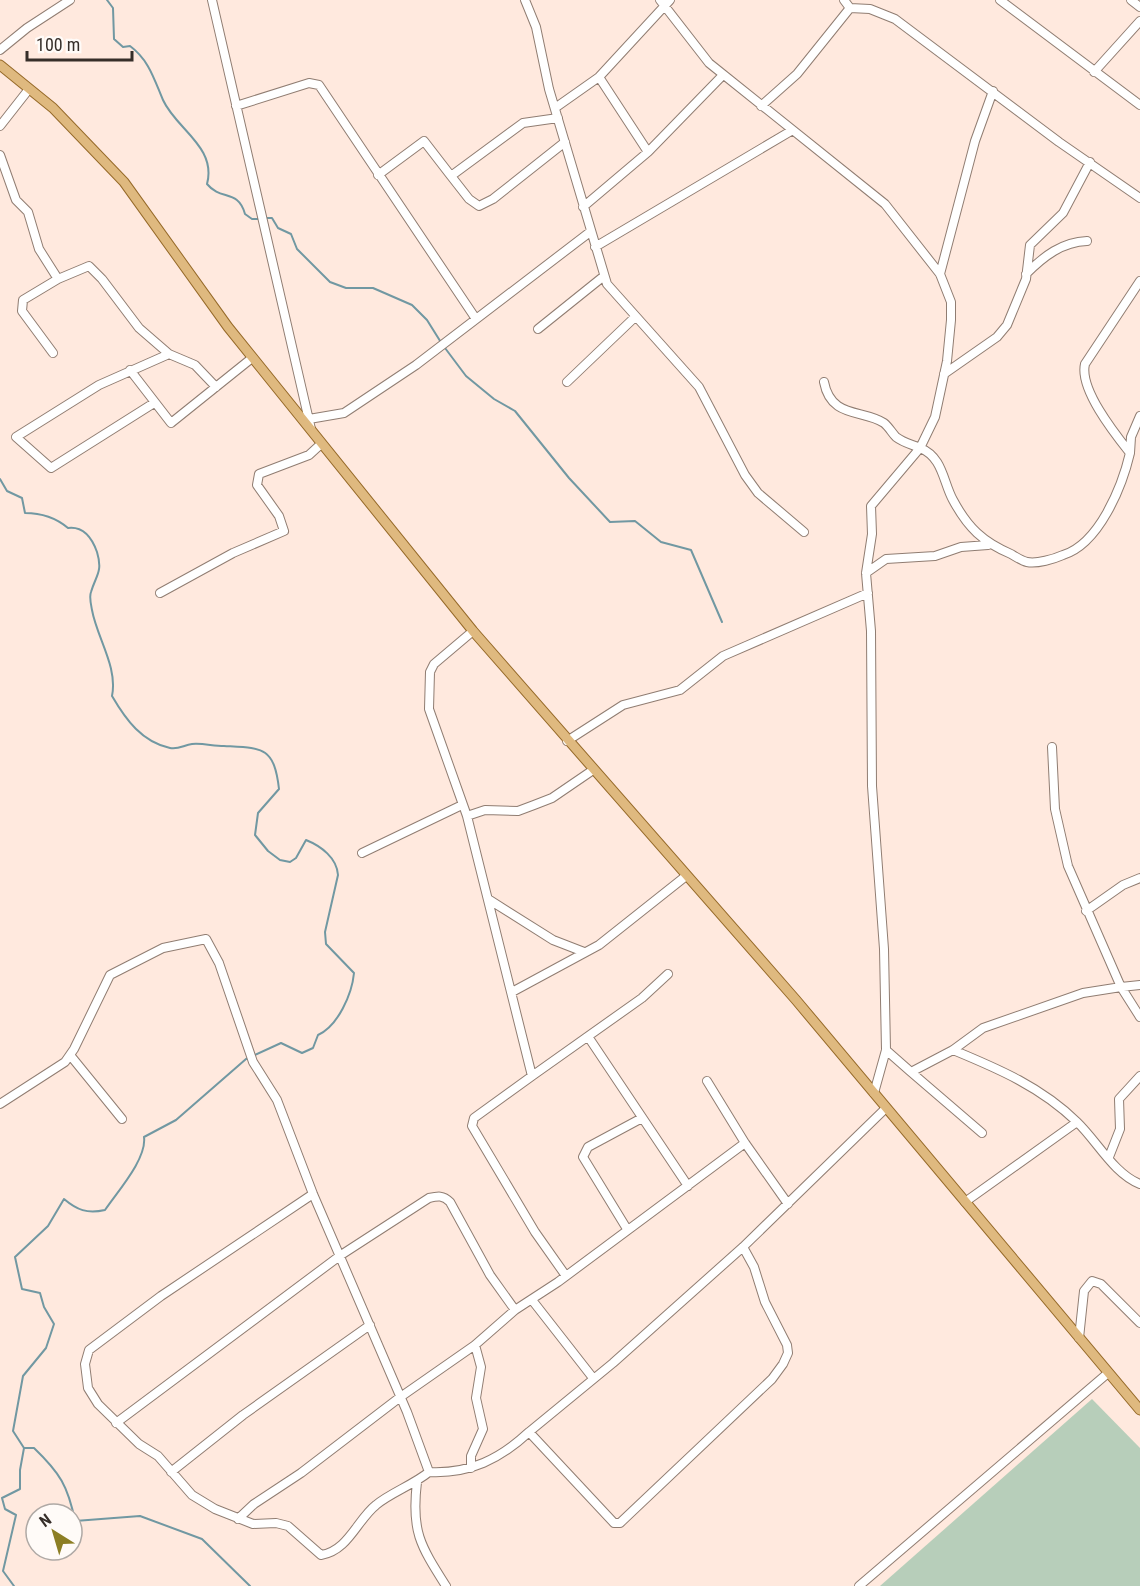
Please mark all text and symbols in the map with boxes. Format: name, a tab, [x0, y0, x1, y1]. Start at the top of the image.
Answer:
scale bar	[27, 24, 132, 62]
text: 100 m	[36, 34, 80, 55]
north arrow	[24, 1502, 84, 1562]
text: N	[36, 1510, 55, 1531]

